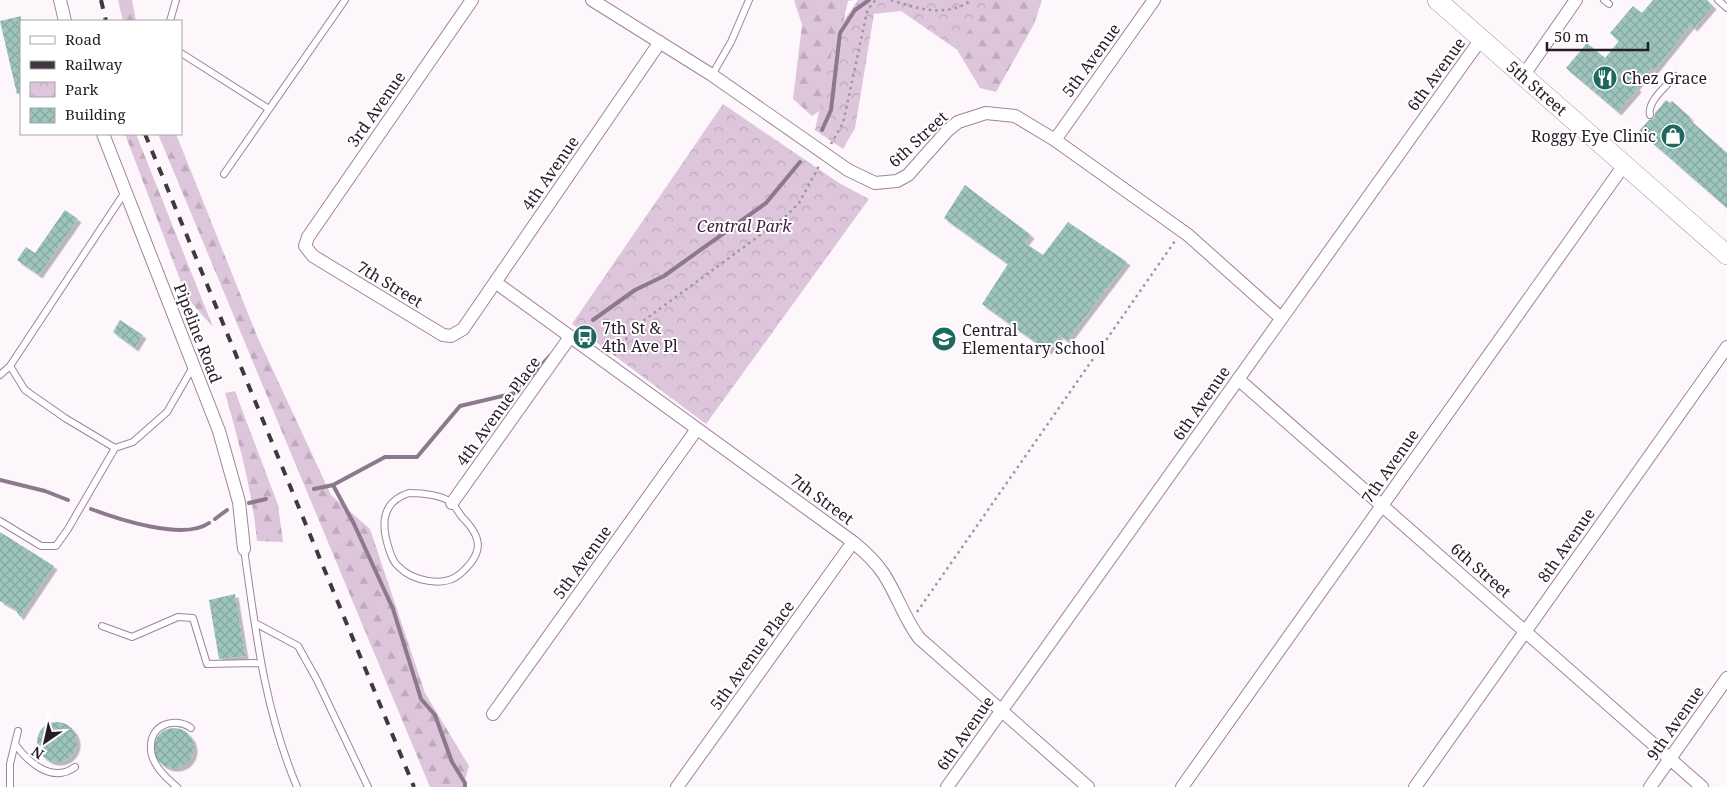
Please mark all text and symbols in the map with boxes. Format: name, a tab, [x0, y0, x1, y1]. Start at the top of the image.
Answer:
street label: 5th Avenue	[1057, 19, 1125, 101]
legend	[20, 20, 182, 135]
scale bar	[1547, 20, 1648, 52]
text: 50 m	[1554, 26, 1589, 46]
text: Road	[65, 29, 101, 49]
street label: 6th Avenue	[1402, 33, 1470, 115]
text: Railway	[65, 54, 123, 74]
street label: 5th Street	[1502, 56, 1572, 121]
restaurant icon: Chez Grace	[1592, 65, 1618, 91]
street label: 3rd Avenue	[342, 67, 410, 151]
place label: Chez Grace	[1622, 67, 1707, 89]
text: Park	[65, 79, 99, 99]
text: Building	[65, 104, 126, 124]
street label: 6th Street	[884, 106, 953, 172]
shop icon: Roggy Eye Clinic	[1660, 123, 1686, 149]
place label: Roggy Eye Clinic	[1531, 125, 1656, 147]
street label: 4th Avenue	[516, 131, 584, 215]
park label: Central Park	[697, 215, 792, 237]
street label: 7th Street	[353, 256, 427, 313]
street label: Pipeline Road	[169, 280, 227, 386]
place label: 7th St & 4th Ave Pl	[602, 317, 678, 357]
place label: Central Elementary School	[962, 319, 1105, 359]
bus stop icon: 7th St & 4th Ave Pl	[572, 324, 598, 350]
school or university icon: Central Elementary School	[931, 326, 957, 352]
street label: 4th Avenue Place	[451, 352, 545, 470]
street label: 6th Avenue	[1167, 361, 1235, 445]
street label: 7th Avenue	[1356, 424, 1424, 508]
street label: 7th Street	[786, 468, 858, 530]
street label: 8th Avenue	[1532, 503, 1600, 587]
street label: 5th Avenue	[548, 521, 616, 603]
street label: 6th Street	[1446, 538, 1516, 603]
street label: 5th Avenue Place	[705, 596, 799, 714]
street label: 9th Avenue	[1641, 681, 1709, 765]
street label: 6th Avenue	[931, 691, 999, 775]
north arrow	[20, 717, 70, 767]
text: N	[28, 742, 47, 764]

